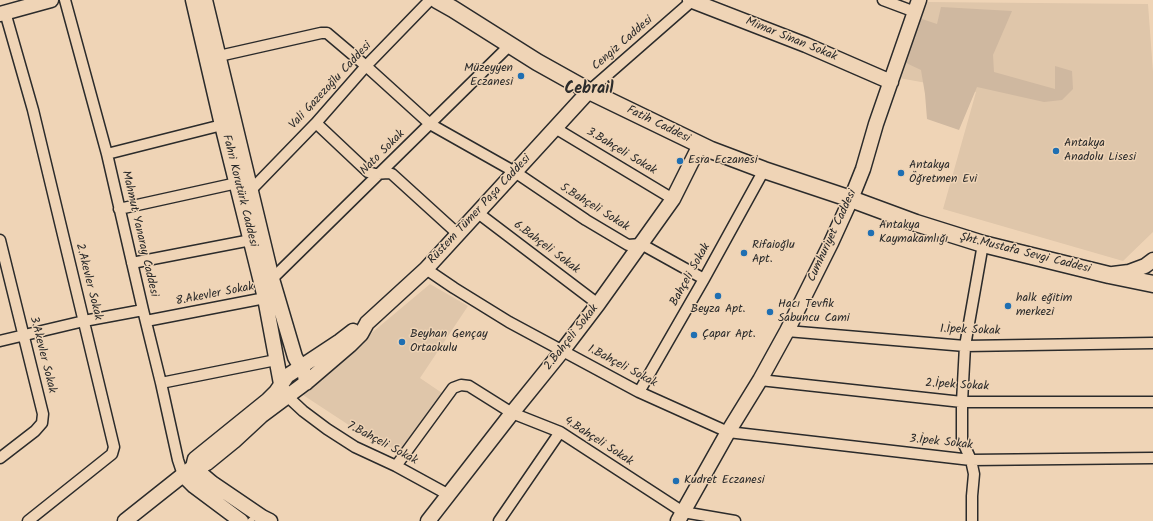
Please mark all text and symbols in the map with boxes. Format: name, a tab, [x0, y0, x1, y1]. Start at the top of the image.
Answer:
street label: Cengiz Caddesi	[590, 14, 656, 74]
street label: Mimar Sinan Sokak	[743, 15, 839, 65]
street label: Vali Gazezoğlu Caddesi	[287, 39, 375, 133]
place label: Müzeyyen Eczanesi	[464, 62, 513, 90]
marker: Müzeyyen Eczanesi	[516, 71, 526, 81]
district label: Cebrail	[564, 80, 614, 100]
street label: Fatih Caddesi	[624, 103, 692, 147]
street label: 3.Bahçeli Sokak	[583, 125, 659, 179]
street label: Nato Sokak	[358, 128, 408, 178]
street label: Fahri Korutürk Caddesi	[218, 133, 260, 249]
place label: Antakya Anadolu Lisesi	[1064, 137, 1136, 165]
marker: Antakya Anadolu Lisesi	[1051, 146, 1061, 156]
street label: Rüstem Tümer Paşa Caddesi	[426, 152, 534, 268]
place label: Esra Eczanesi	[688, 154, 758, 168]
marker: Esra Eczanesi	[675, 156, 685, 166]
place label: Antakya Öğretmen Evi	[909, 159, 977, 187]
marker: Antakya Öğretmen Evi	[896, 168, 906, 178]
street label: Mahmut Yanaray Caddesi	[117, 170, 161, 298]
street label: 5.Bahçeli Sokak	[557, 181, 631, 235]
street label: Cumhuriyet Caddesi	[805, 188, 861, 284]
street label: 6.Bahçeli Sokak	[510, 218, 582, 278]
place label: Antakya Kaymakamlığı	[879, 219, 948, 247]
marker: Antakya Kaymakamlığı	[866, 228, 876, 238]
street label: Şht.Mustafa Sevgi Caddesi	[958, 231, 1092, 277]
place label: Rifaioğlu Apt.	[752, 239, 795, 267]
street label: Bahçeli Sokak	[668, 241, 714, 309]
street label: 2.Akevler Sokak	[71, 242, 105, 322]
marker: Rifaioğlu Apt.	[739, 248, 749, 258]
street label: 8.Akevler Sokak	[175, 280, 255, 310]
marker: Beyza Apt.	[713, 291, 723, 301]
place label: halk eğitim merkezi	[1016, 292, 1072, 320]
place label: Hacı Tevfik Sabuncu Cami	[778, 298, 850, 326]
marker: halk eğitim merkezi	[1003, 301, 1013, 311]
street label: 2.Bahçeli Sokak	[542, 302, 602, 374]
place label: Beyza Apt.	[691, 303, 745, 317]
marker: Hacı Tevfik Sabuncu Cami	[765, 307, 775, 317]
street label: 3.Akevler Sokak	[25, 315, 59, 395]
street label: 1.İpek Sokak	[939, 323, 1001, 339]
place label: Beyhan Gençay Ortaokulu	[410, 328, 488, 356]
place label: Çapar Apt.	[702, 328, 756, 342]
marker: Çapar Apt.	[689, 330, 699, 340]
marker: Beyhan Gençay Ortaokulu	[397, 337, 407, 347]
street label: 1.Bahçeli Sokak	[585, 343, 659, 391]
street label: 2.İpek Sokak	[925, 377, 989, 395]
street label: 4.Bahçeli Sokak	[561, 414, 635, 470]
street label: 7.Bahçeli Sokak	[344, 419, 420, 469]
street label: 3.İpek Sokak	[909, 433, 973, 453]
place label: Kudret Eczanesi	[684, 474, 765, 488]
marker: Kudret Eczanesi	[671, 476, 681, 486]

